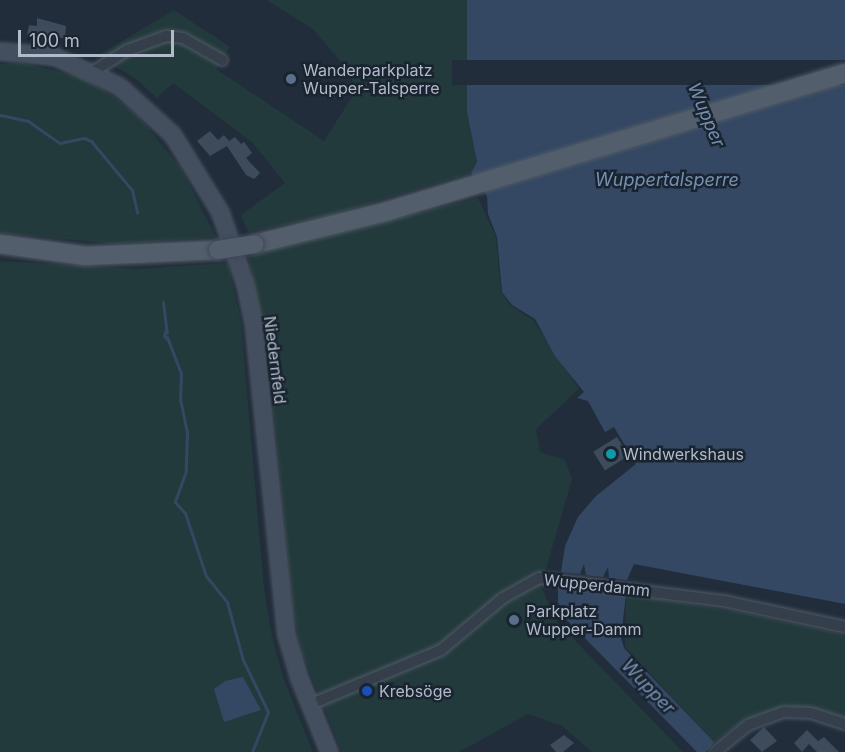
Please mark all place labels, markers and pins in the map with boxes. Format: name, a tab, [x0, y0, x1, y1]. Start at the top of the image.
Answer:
place label: Wanderparkplatz Wupper-Talsperre	[303, 60, 440, 98]
marker: Wanderparkplatz Wupper-Talsperre	[284, 72, 298, 86]
place label: Windwerkshaus	[623, 444, 744, 464]
marker: Windwerkshaus	[604, 447, 618, 461]
place label: Parkplatz Wupper-Damm	[526, 601, 641, 639]
marker: Parkplatz Wupper-Damm	[507, 613, 521, 627]
place label: Krebsöge	[379, 681, 452, 701]
marker: Krebsöge	[360, 684, 374, 698]

